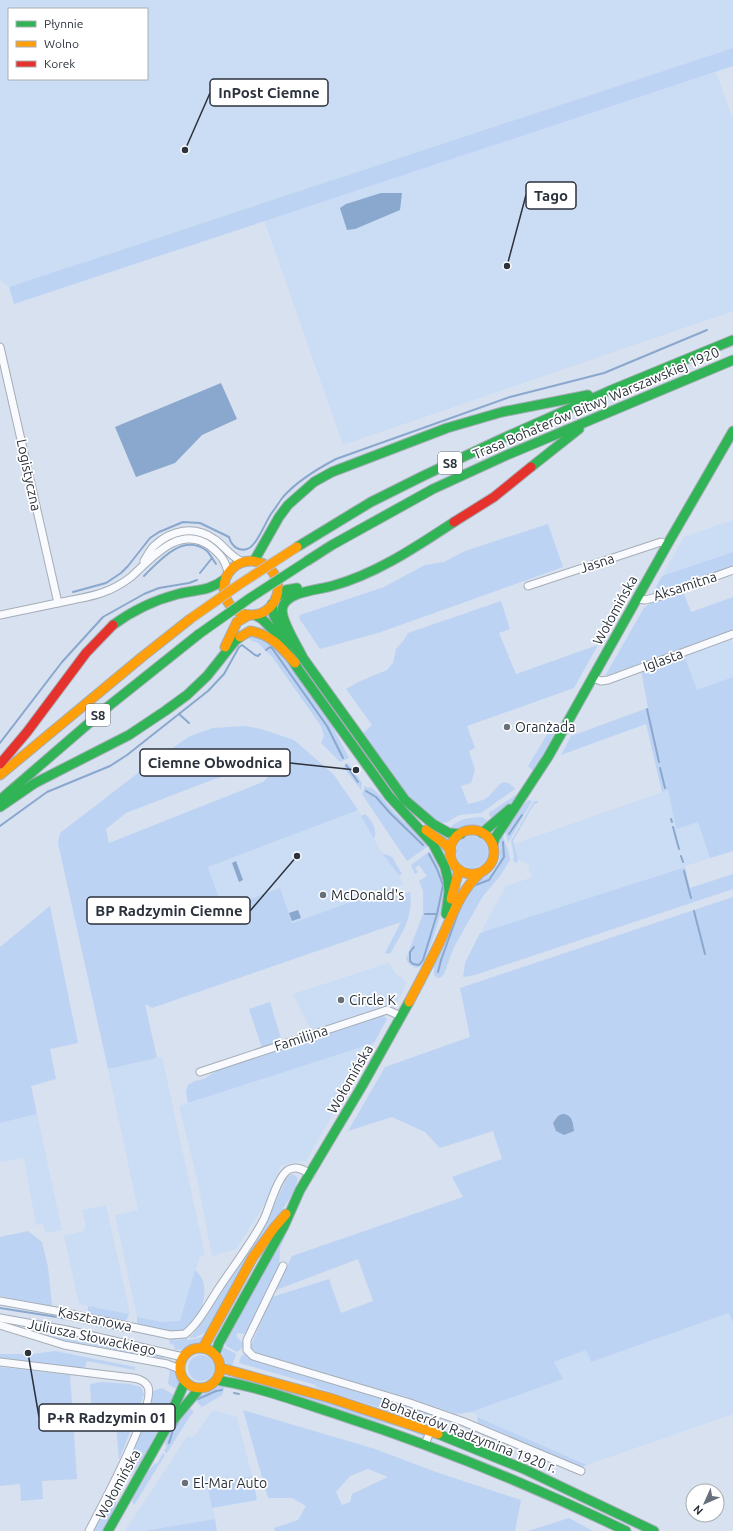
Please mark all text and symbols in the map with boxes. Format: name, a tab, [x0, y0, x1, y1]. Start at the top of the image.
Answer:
legend	[8, 8, 148, 80]
text: Płynnie	[44, 17, 83, 30]
text: Wolno	[44, 37, 79, 50]
text: Korek	[44, 57, 75, 70]
callout: InPost Ciemne	[210, 79, 328, 106]
text: InPost Ciemne	[218, 84, 320, 101]
callout: Tago	[526, 182, 576, 209]
text: Tago	[534, 187, 568, 204]
street label: Trasa Bohaterów Bitwy Warszawskiej 1920	[470, 344, 722, 462]
street label: Logistyczna	[14, 438, 44, 512]
road number: S8	[438, 452, 462, 474]
street label: Jasna	[578, 550, 616, 576]
street label: Aksamitna	[651, 568, 719, 604]
street label: Wołomińska	[589, 573, 641, 647]
street label: Iglasta	[641, 645, 685, 675]
road number: S8	[86, 704, 110, 726]
place label: Oranżada	[515, 719, 575, 735]
marker: Oranżada	[502, 722, 512, 732]
callout: Ciemne Obwodnica	[140, 749, 290, 776]
text: Ciemne Obwodnica	[148, 754, 282, 771]
place label: McDonald's	[331, 887, 404, 903]
marker: McDonald's	[318, 890, 328, 900]
callout: BP Radzymin Ciemne	[87, 897, 250, 924]
text: BP Radzymin Ciemne	[95, 902, 243, 919]
place label: Circle K	[349, 992, 396, 1008]
marker: Circle K	[336, 995, 346, 1005]
street label: Familijna	[272, 1022, 330, 1054]
street label: Wołomińska	[324, 1042, 376, 1116]
street label: Kasztanowa	[57, 1303, 133, 1335]
street label: Juliusza Słowackiego	[26, 1316, 158, 1358]
street label: Bohaterów Radzymina 1920 r.	[379, 1394, 559, 1476]
callout: P+R Radzymin 01	[39, 1404, 175, 1431]
text: P+R Radzymin 01	[47, 1409, 167, 1426]
street label: Wołomińska	[92, 1447, 144, 1521]
place label: El-Mar Auto	[193, 1475, 267, 1491]
marker: El-Mar Auto	[180, 1478, 190, 1488]
north arrow	[685, 1483, 725, 1523]
text: N	[691, 1503, 705, 1517]

